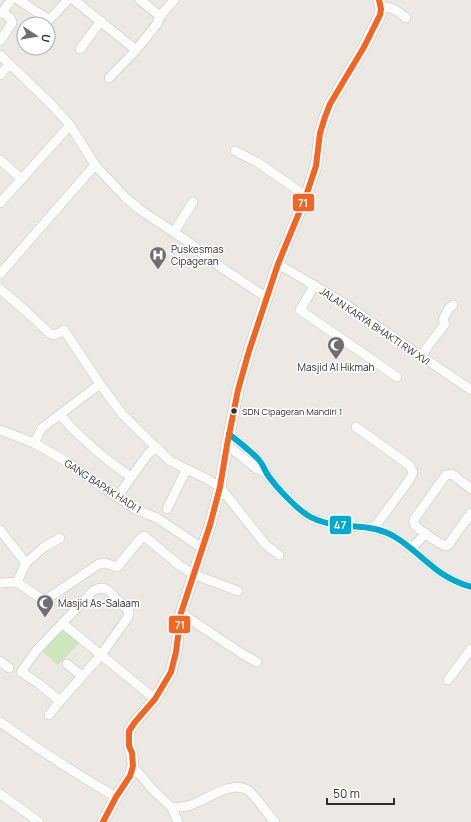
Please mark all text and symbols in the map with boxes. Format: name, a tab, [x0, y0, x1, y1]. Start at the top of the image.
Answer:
north arrow	[16, 16, 56, 56]
text: U	[38, 33, 54, 44]
line badge: 71	[292, 193, 315, 212]
text: 71	[298, 195, 308, 210]
place label: Puskesmas Cipageran	[171, 242, 223, 268]
hospital icon: Puskesmas Cipageran	[148, 245, 168, 270]
street label: JALAN KARYA BHAKTI RW XVI	[317, 284, 433, 368]
mosque icon: Masjid Al Hikmah	[326, 335, 346, 360]
place label: Masjid Al Hikmah	[298, 360, 374, 374]
place label: SDN Cipageran Mandiri 1	[242, 405, 342, 418]
marker: SDN Cipageran Mandiri 1	[229, 406, 239, 416]
street label: GANG BAPAK HADI 1	[62, 456, 144, 516]
line badge: 47	[329, 515, 352, 535]
text: 47	[334, 517, 346, 532]
mosque icon: Masjid As-Salaam	[35, 593, 55, 618]
place label: Masjid As-Salaam	[58, 596, 139, 610]
line badge: 71	[168, 615, 191, 634]
text: 71	[175, 617, 185, 632]
scale bar	[327, 780, 394, 806]
text: 50 m	[333, 785, 360, 802]

